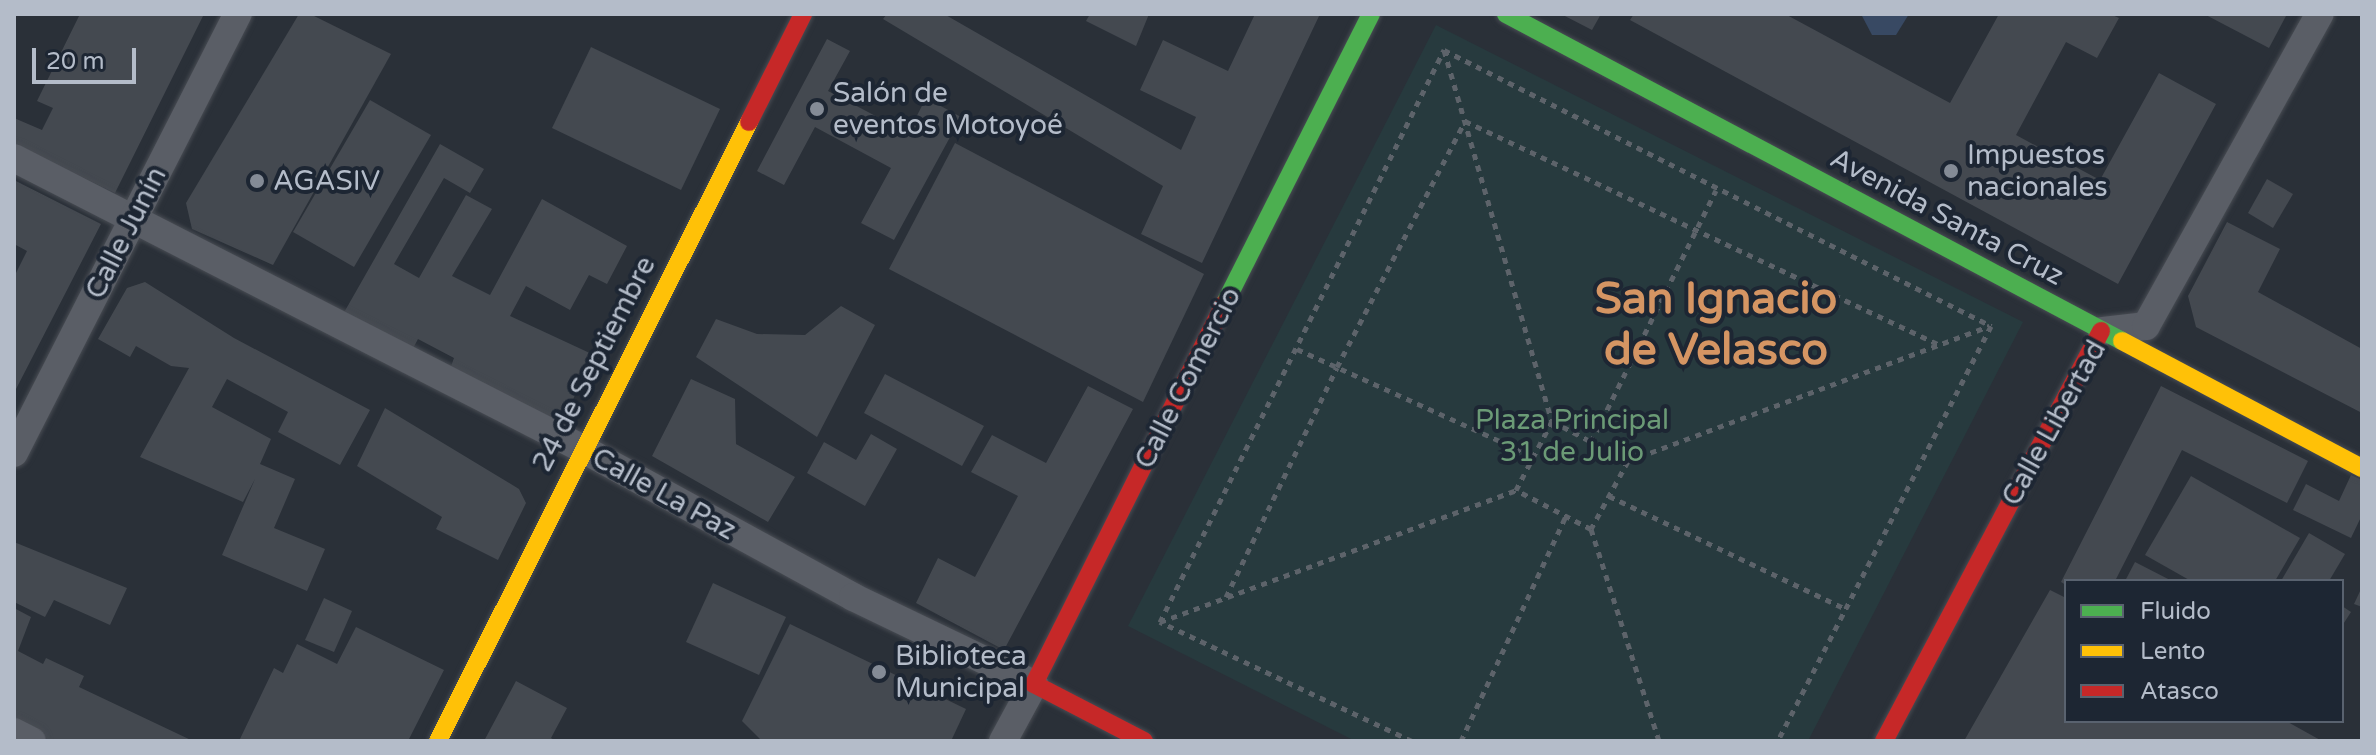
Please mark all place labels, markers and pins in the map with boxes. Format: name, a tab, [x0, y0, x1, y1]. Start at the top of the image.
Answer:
place label: Salón de eventos Motoyoé	[833, 76, 1063, 142]
marker: Salón de eventos Motoyoé	[808, 100, 826, 118]
place label: Impuestos nacionales	[1967, 138, 2108, 204]
marker: Impuestos nacionales	[1942, 162, 1960, 180]
place label: AGASIV	[273, 164, 380, 198]
marker: AGASIV	[248, 172, 266, 190]
place label: Biblioteca Municipal	[895, 639, 1027, 705]
marker: Biblioteca Municipal	[870, 663, 888, 681]

